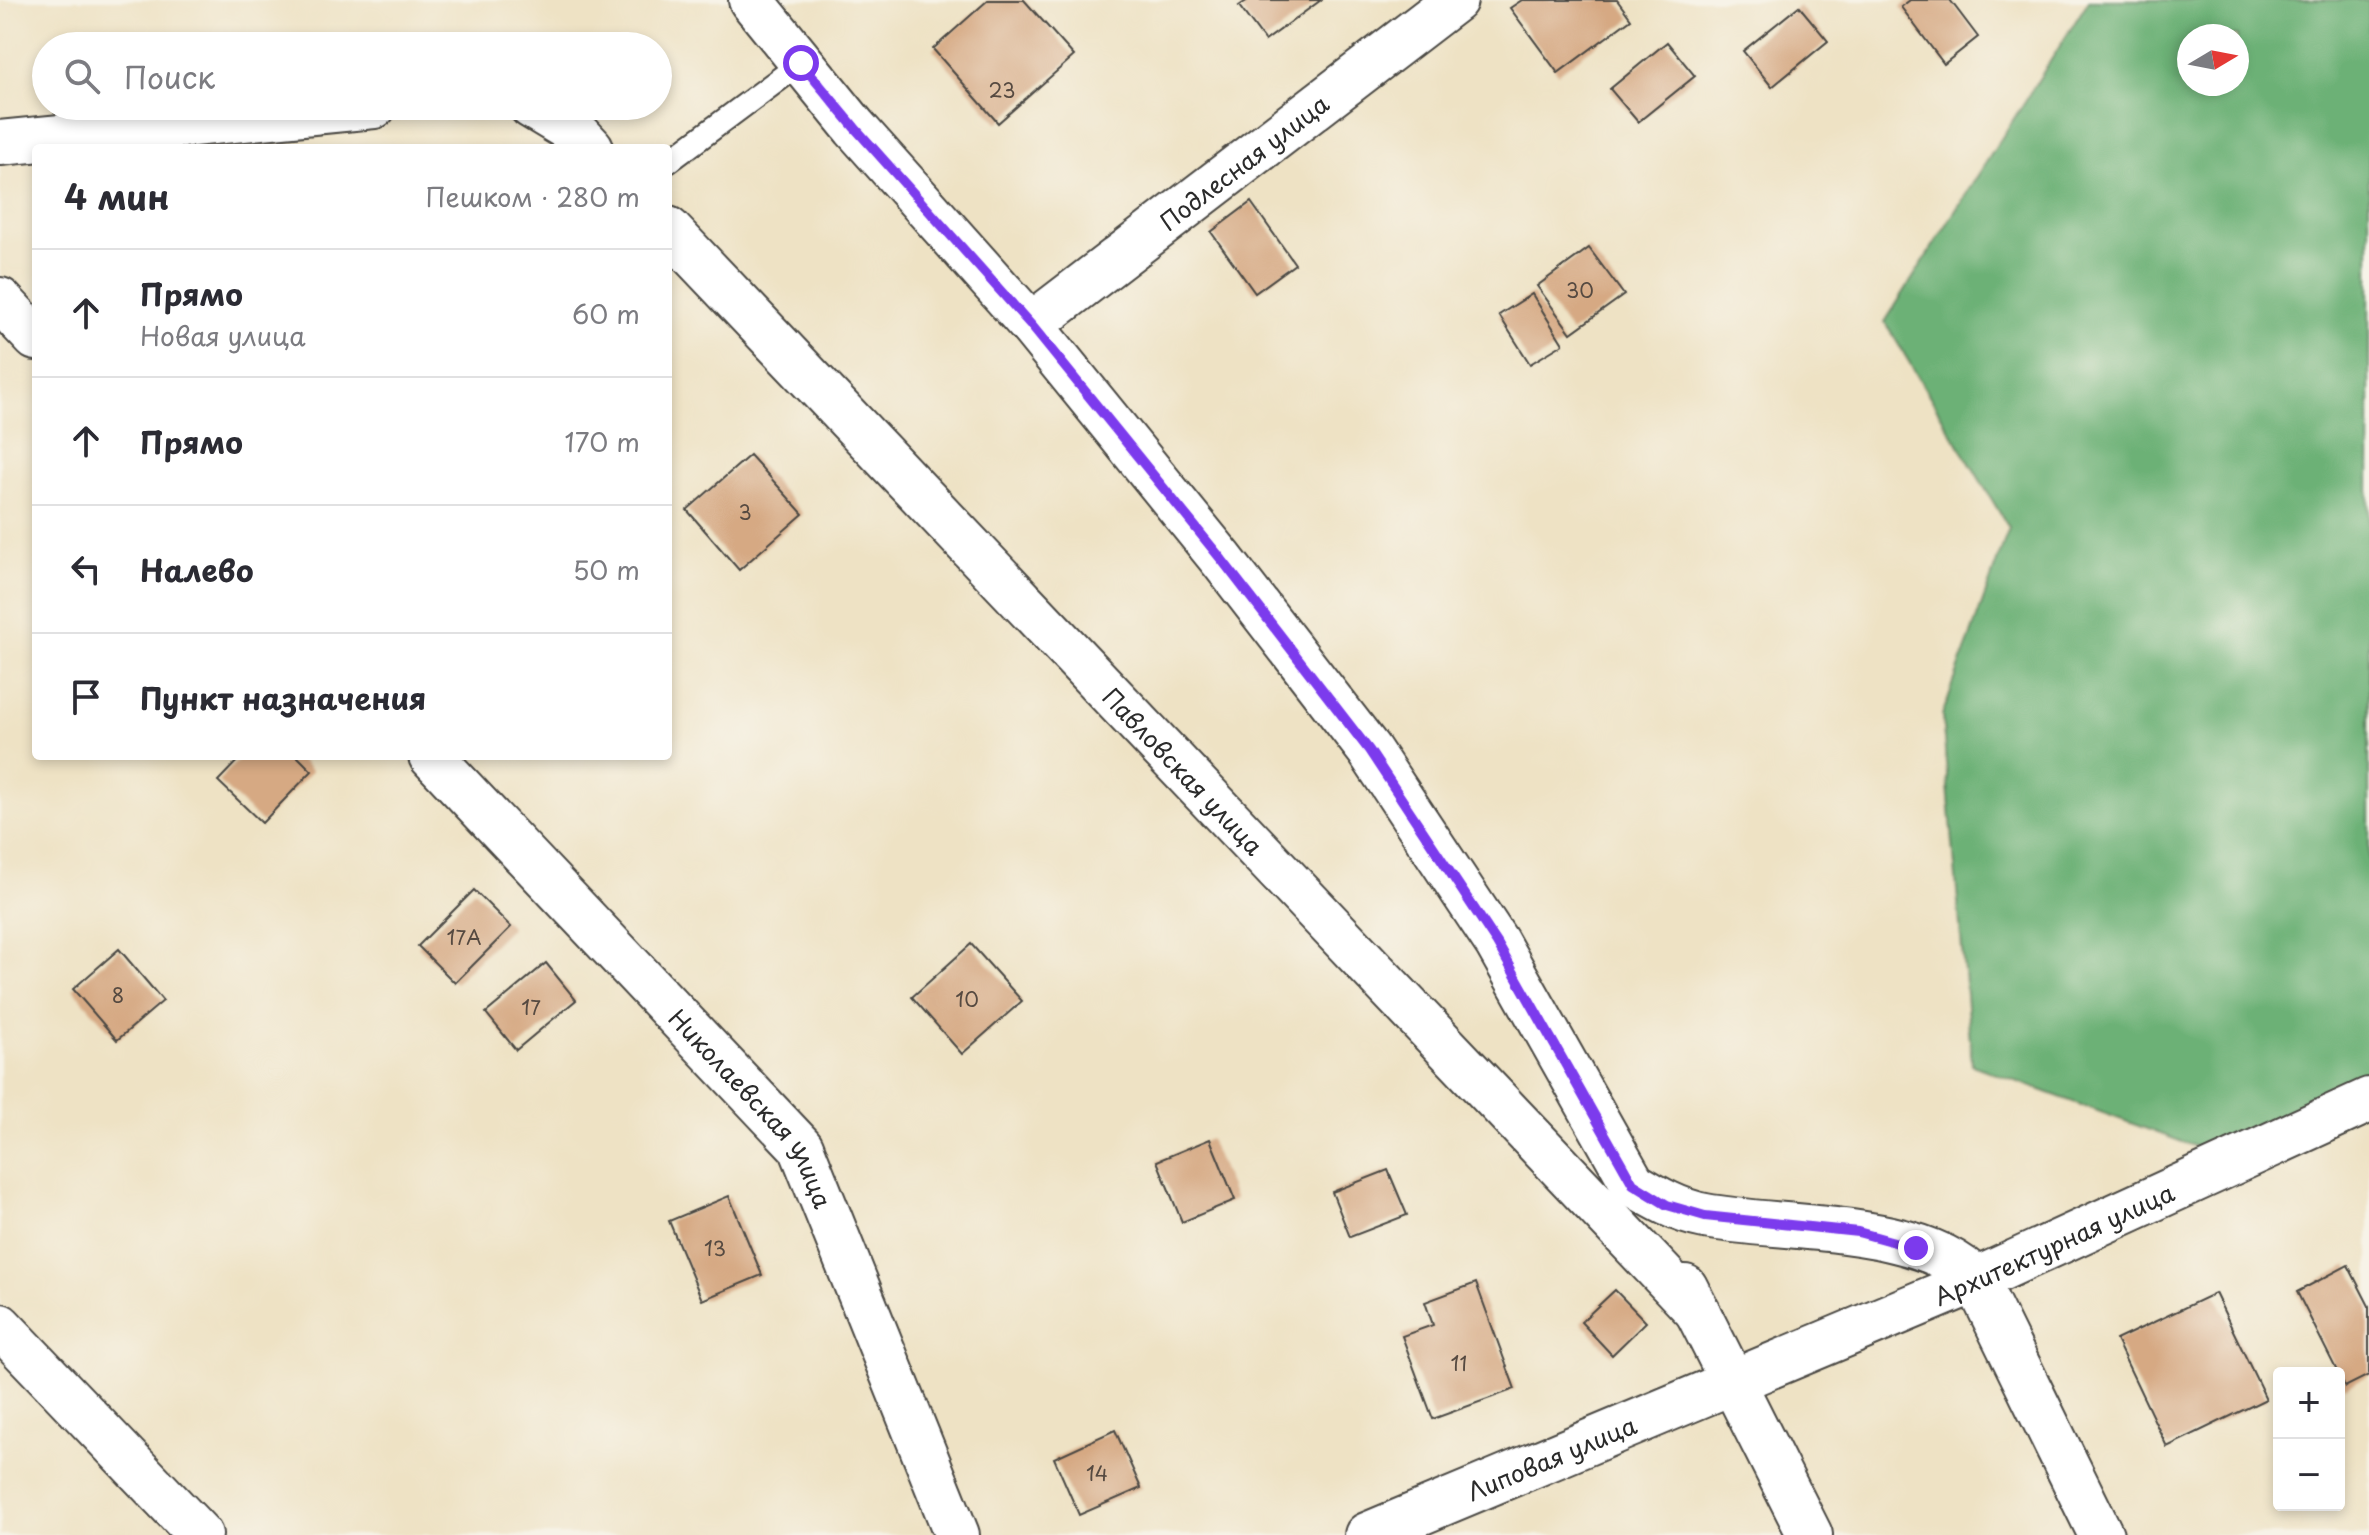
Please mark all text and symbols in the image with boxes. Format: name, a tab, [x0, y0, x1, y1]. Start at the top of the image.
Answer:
north arrow	[2177, 24, 2249, 96]
search box	[32, 32, 672, 120]
route start	[783, 45, 819, 81]
icon: search	[60, 54, 104, 98]
text: Поиск	[124, 54, 215, 99]
house number: 23	[988, 75, 1016, 105]
street label: Подлесная улица	[1151, 85, 1336, 239]
text: 4 мин	[64, 170, 169, 222]
text: Пешком · 280 m	[425, 177, 640, 216]
text: Прямо	[140, 271, 243, 316]
house number: 30	[1566, 275, 1594, 305]
icon: ahead	[64, 291, 108, 335]
text: 60 m	[572, 294, 640, 333]
text: Новая улица	[140, 316, 306, 355]
icon: ahead	[64, 419, 108, 463]
text: Прямо	[140, 419, 243, 464]
text: 170 m	[565, 422, 640, 461]
house number: 3	[738, 497, 752, 527]
icon: left	[64, 547, 108, 591]
text: Налево	[140, 547, 254, 592]
text: 50 m	[573, 550, 640, 589]
icon: arrive	[64, 675, 108, 719]
text: Пункт назначения	[140, 675, 426, 720]
street label: Павловская улица	[1095, 679, 1272, 863]
house number: 17А	[447, 922, 481, 952]
house number: 8	[112, 980, 124, 1010]
house number: 10	[955, 984, 979, 1014]
house number: 17	[521, 992, 541, 1022]
street label: Николаевская улица	[661, 1000, 842, 1213]
street label: Архитектурная улица	[1928, 1174, 2180, 1314]
route end	[1898, 1230, 1934, 1266]
house number: 13	[704, 1233, 726, 1263]
house number: 11	[1451, 1348, 1467, 1378]
map controls	[2273, 1367, 2345, 1511]
button: +	[2273, 1367, 2345, 1439]
street label: Липовая улица	[1461, 1406, 1642, 1509]
button: −	[2273, 1439, 2345, 1511]
house number: 14	[1086, 1458, 1108, 1488]

